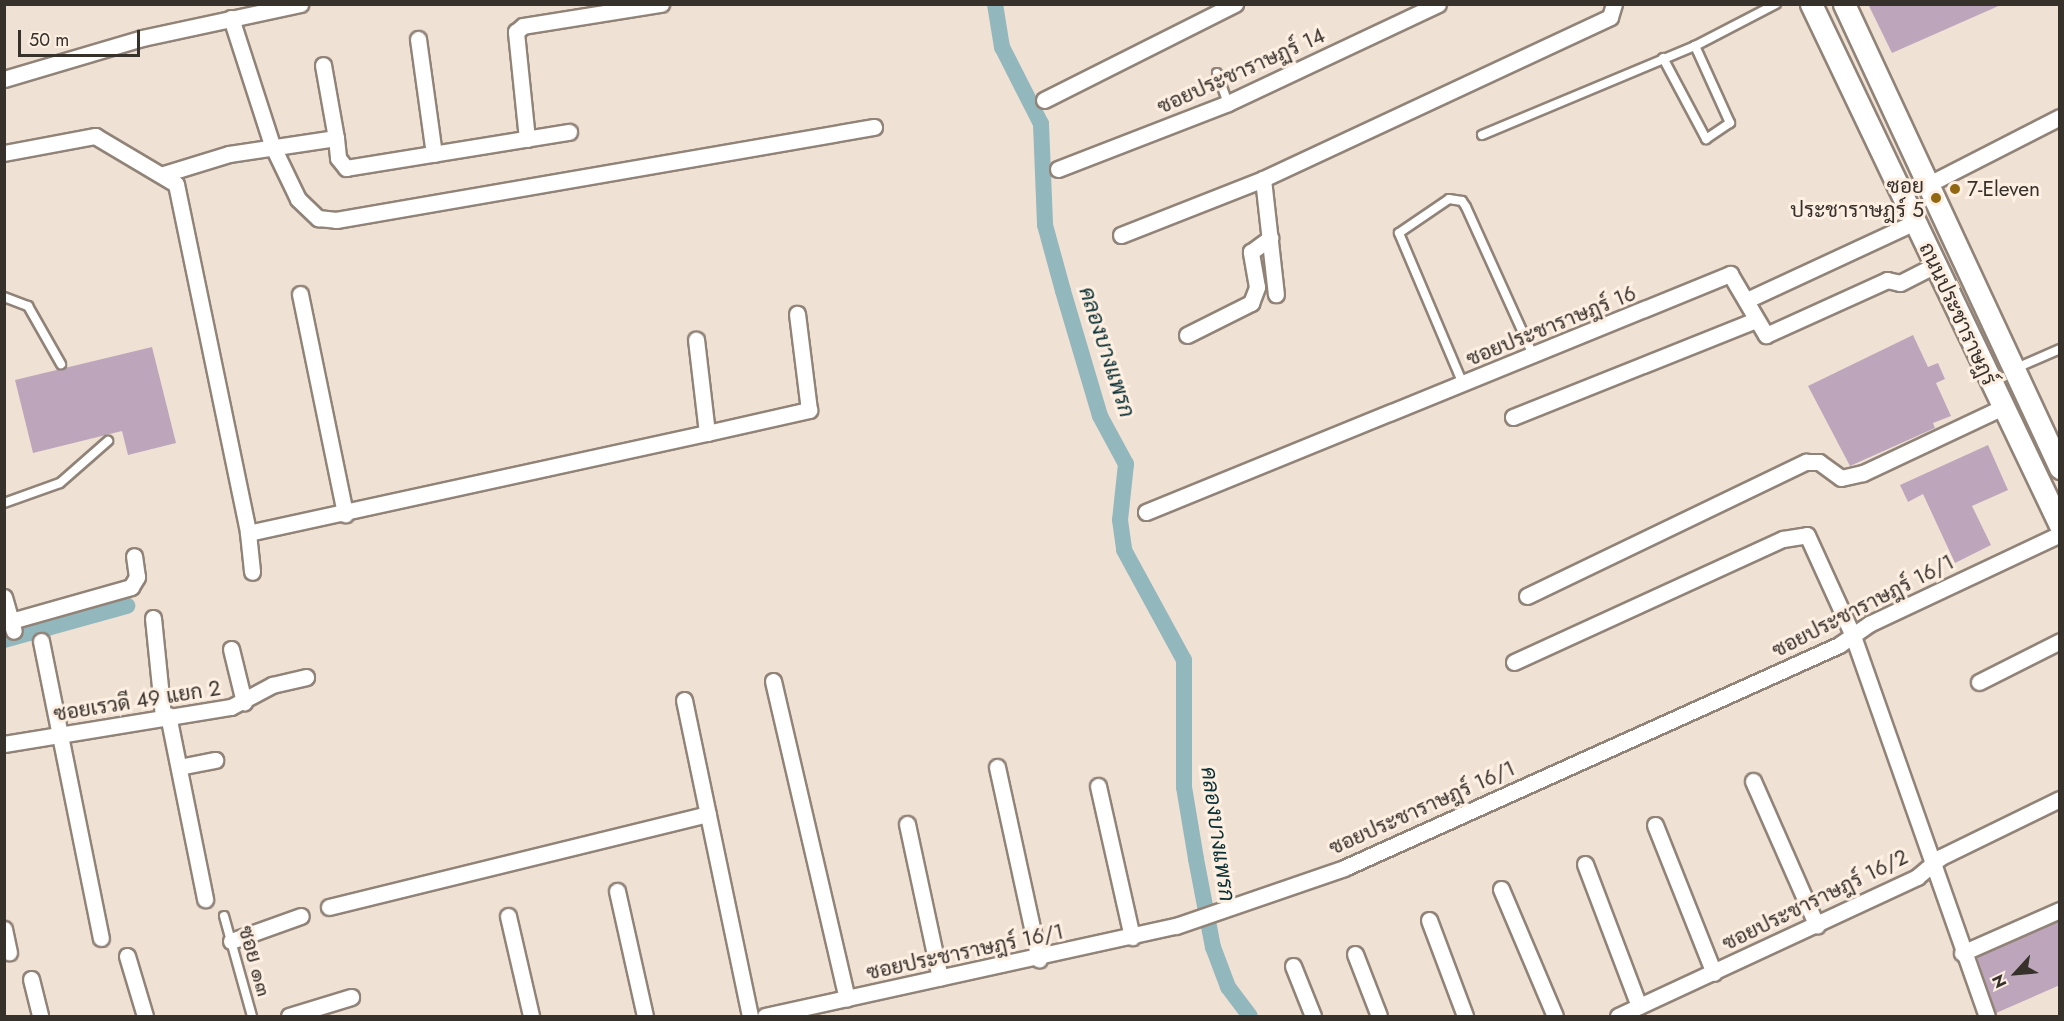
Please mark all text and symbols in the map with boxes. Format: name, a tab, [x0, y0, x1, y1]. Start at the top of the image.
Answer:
scale bar	[21, 18, 142, 56]
street label: ซอยประชาราษฏร์ 14	[1153, 23, 1329, 119]
text: 50 m	[29, 27, 69, 53]
place label: ซอย ประชาราษฎร์ 5	[1790, 173, 1924, 223]
place label: 7-Eleven	[1967, 176, 2040, 202]
marker: 7-Eleven	[1948, 182, 1962, 196]
marker: ซอย ประชาราษฎร์ 5	[1929, 191, 1943, 205]
street label: ถนนประชาราษฎร์	[1914, 239, 2002, 389]
street label: ซอยประชาราษฎร์ 16	[1462, 280, 1640, 372]
water label: คลองบางแพรก	[1073, 283, 1141, 421]
street label: ซอยประชาราษฎร์ 16/1	[1768, 549, 1958, 663]
street label: ซอยเรวดี 49 แยก 2	[52, 675, 222, 727]
street label: ซอยประชาราษฎร์ 16/1	[1325, 756, 1519, 860]
water label: คลองบางแพรก	[1195, 765, 1241, 903]
street label: ซอยประชาราษฎร์ 16/2	[1718, 844, 1912, 956]
street label: ซอยประชาราษฎร์ 16/1	[864, 919, 1066, 985]
street label: ซอย ๑๓	[233, 923, 277, 999]
north arrow	[1986, 943, 2046, 1003]
text: N	[1986, 970, 2012, 992]

